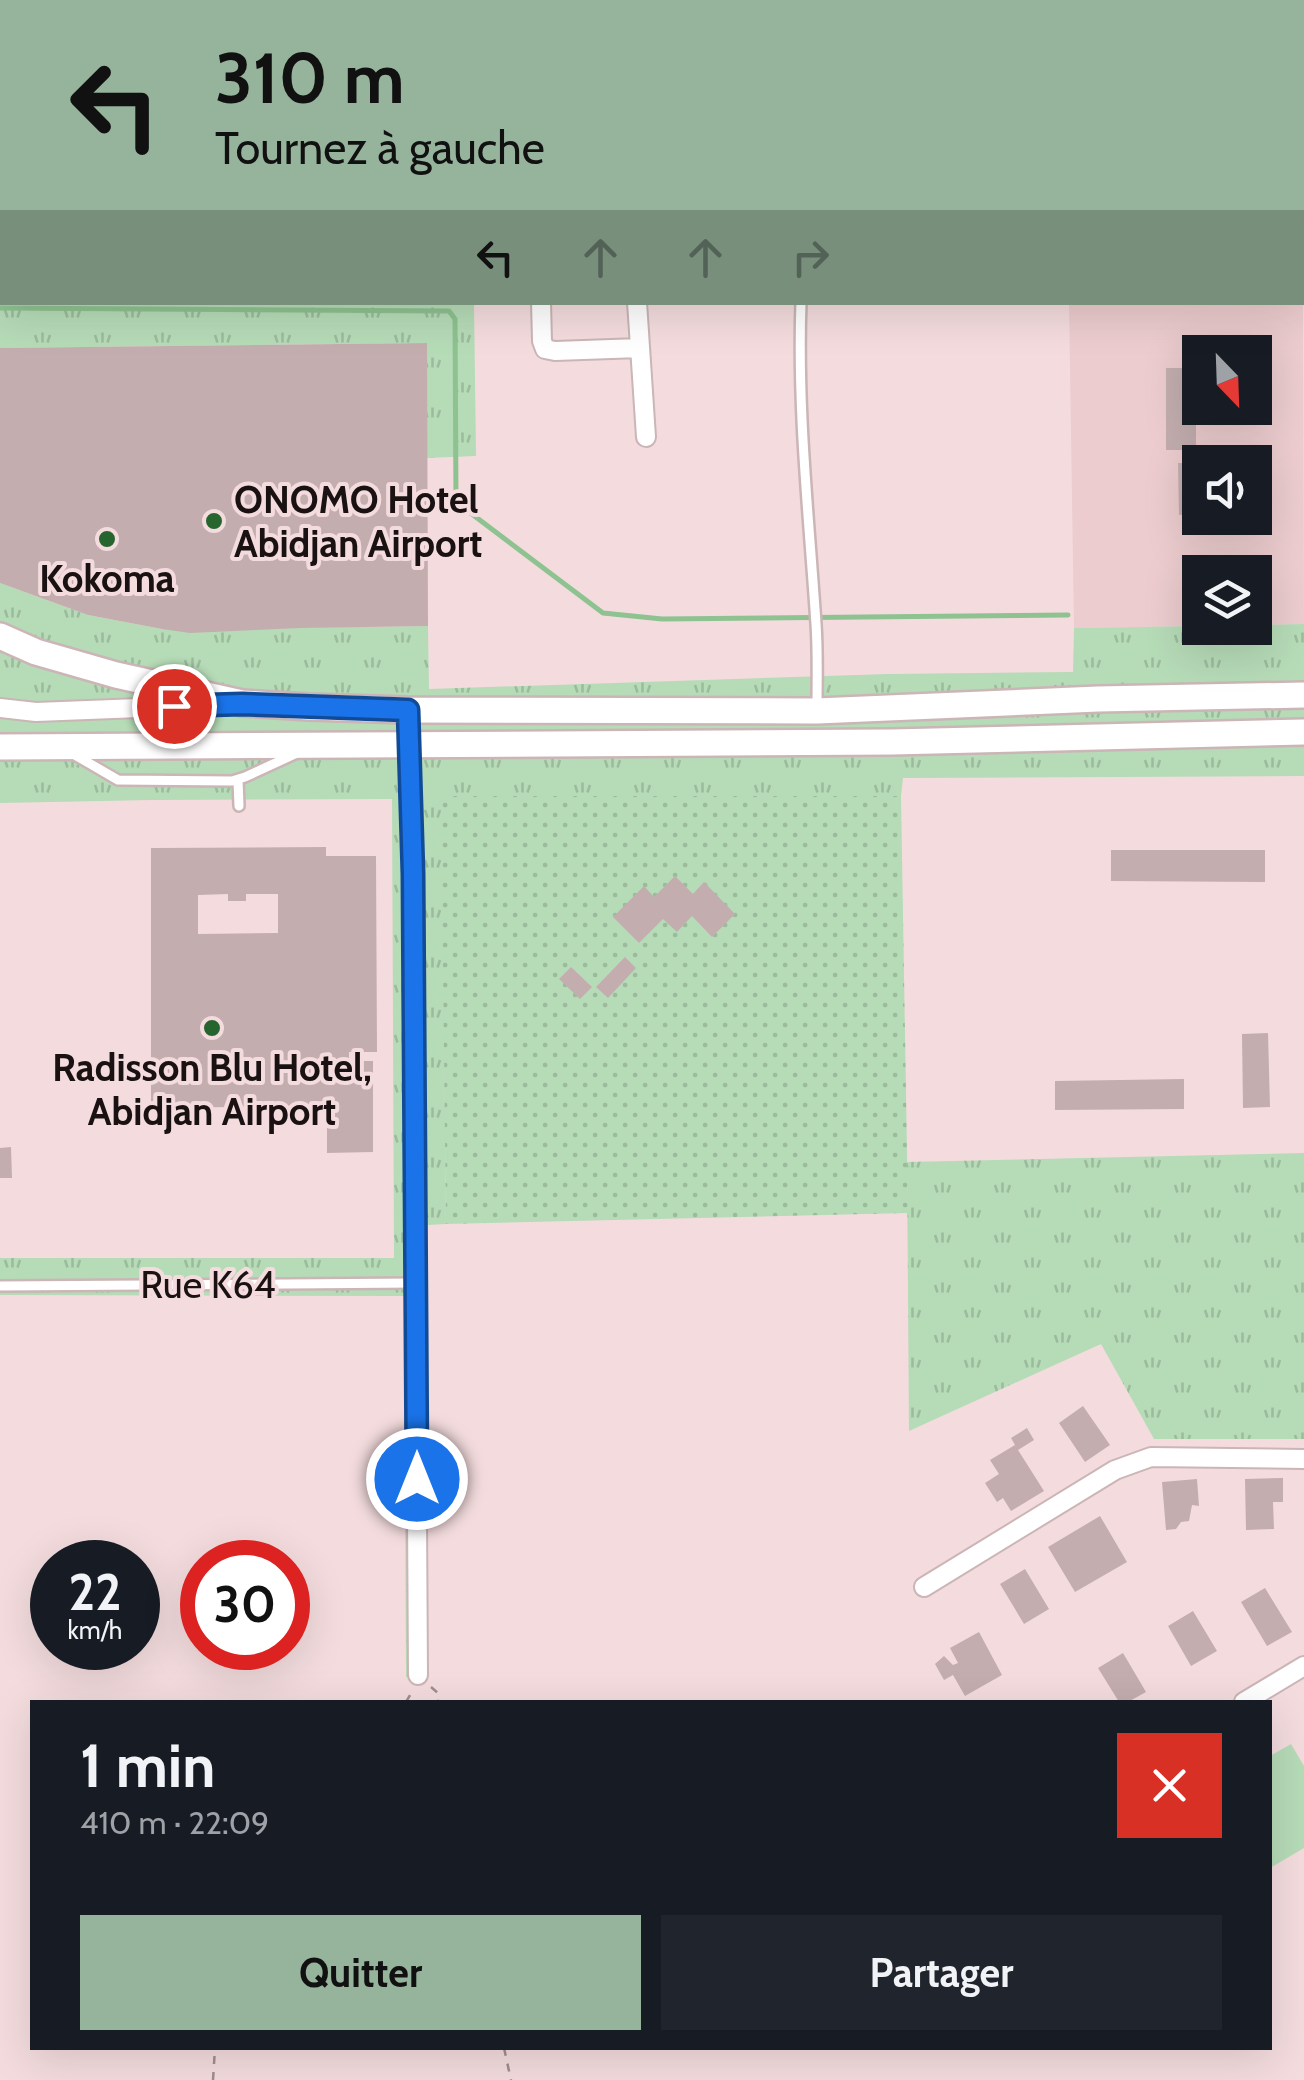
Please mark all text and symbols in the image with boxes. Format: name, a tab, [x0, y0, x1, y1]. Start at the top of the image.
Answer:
text: 310 m	[215, 35, 405, 121]
icon: left	[50, 40, 180, 170]
text: Tournez à gauche	[215, 121, 545, 175]
icon: left	[468, 230, 523, 285]
icon: ahead	[573, 230, 628, 285]
icon: ahead	[678, 230, 733, 285]
icon: right	[783, 230, 838, 285]
north arrow	[1182, 335, 1272, 425]
map controls	[1182, 335, 1272, 645]
button: sound	[1182, 445, 1272, 535]
place label: ONOMO Hotel Abidjan Airport	[234, 476, 482, 567]
marker: ONOMO Hotel Abidjan Airport	[203, 510, 225, 532]
marker: Kokoma	[96, 528, 118, 550]
place label: Kokoma	[39, 555, 175, 602]
button: layers	[1182, 555, 1272, 645]
pin	[132, 664, 217, 749]
icon: arrive	[147, 679, 202, 734]
marker: Radisson Blu Hotel, Abidjan Airport	[201, 1017, 223, 1039]
place label: Radisson Blu Hotel, Abidjan Airport	[52, 1044, 372, 1135]
street label: Rue K64	[140, 1261, 276, 1308]
position arrow	[365, 1427, 469, 1531]
speed limit sign: 30	[180, 1540, 310, 1670]
text: 22	[69, 1562, 121, 1623]
text: km/h	[68, 1615, 122, 1645]
text: 1 min	[80, 1729, 215, 1802]
button: close	[1117, 1733, 1222, 1838]
text: 410 m · 22:09	[80, 1803, 269, 1842]
button: Quitter	[80, 1915, 641, 2030]
button: Partager	[661, 1915, 1222, 2030]

